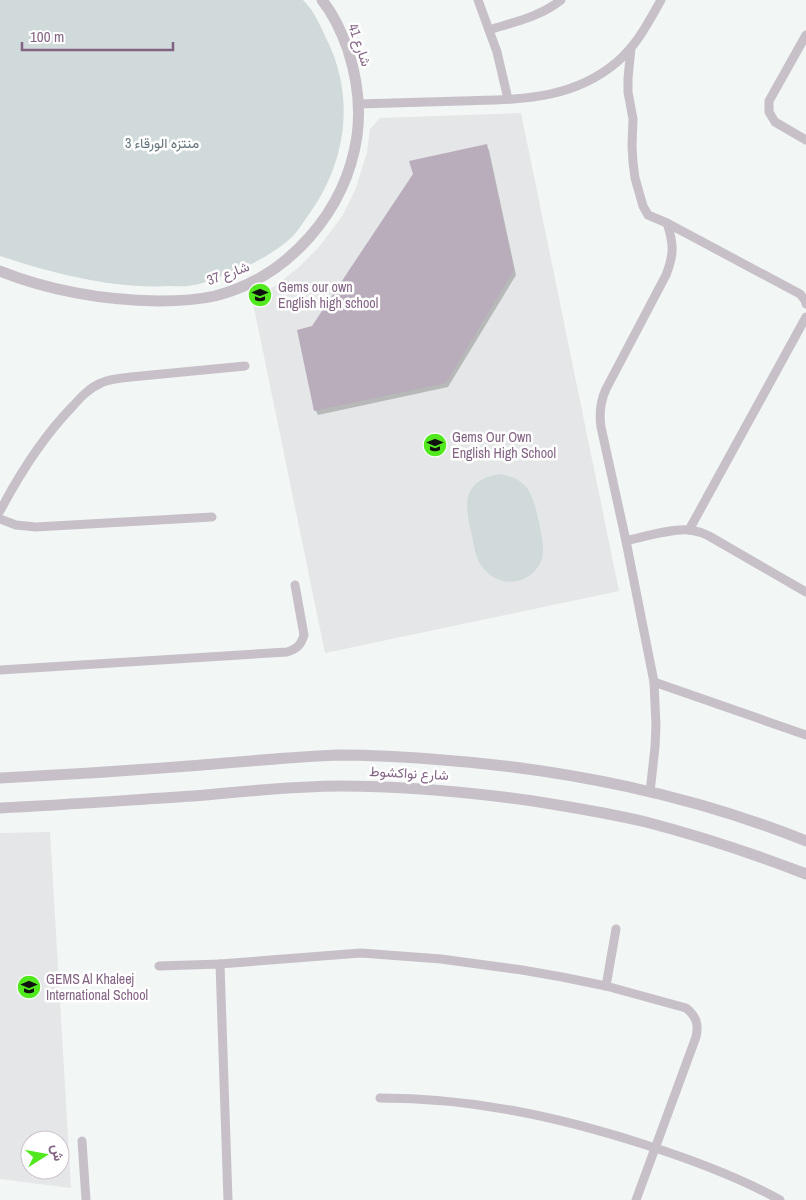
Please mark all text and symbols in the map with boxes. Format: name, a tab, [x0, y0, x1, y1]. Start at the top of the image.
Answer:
scale bar	[22, 20, 174, 52]
street label: شارع 41	[342, 21, 376, 69]
text: 100 m	[30, 26, 64, 47]
park label: منتزه الورقاء 3	[125, 134, 199, 152]
street label: شارع 37	[204, 257, 253, 291]
place label: Gems our own English high school	[278, 278, 378, 312]
school or university icon: Gems our own English high school	[247, 282, 273, 308]
place label: Gems Our Own English High School	[452, 428, 556, 462]
school or university icon: Gems Our Own English High School	[422, 432, 448, 458]
street label: شارع نواكشوط	[369, 762, 449, 786]
place label: GEMS Al Khaleej International School	[46, 970, 148, 1004]
school or university icon: GEMS Al Khaleej International School	[16, 974, 42, 1000]
north arrow	[20, 1130, 70, 1180]
text: ش	[47, 1143, 68, 1163]

